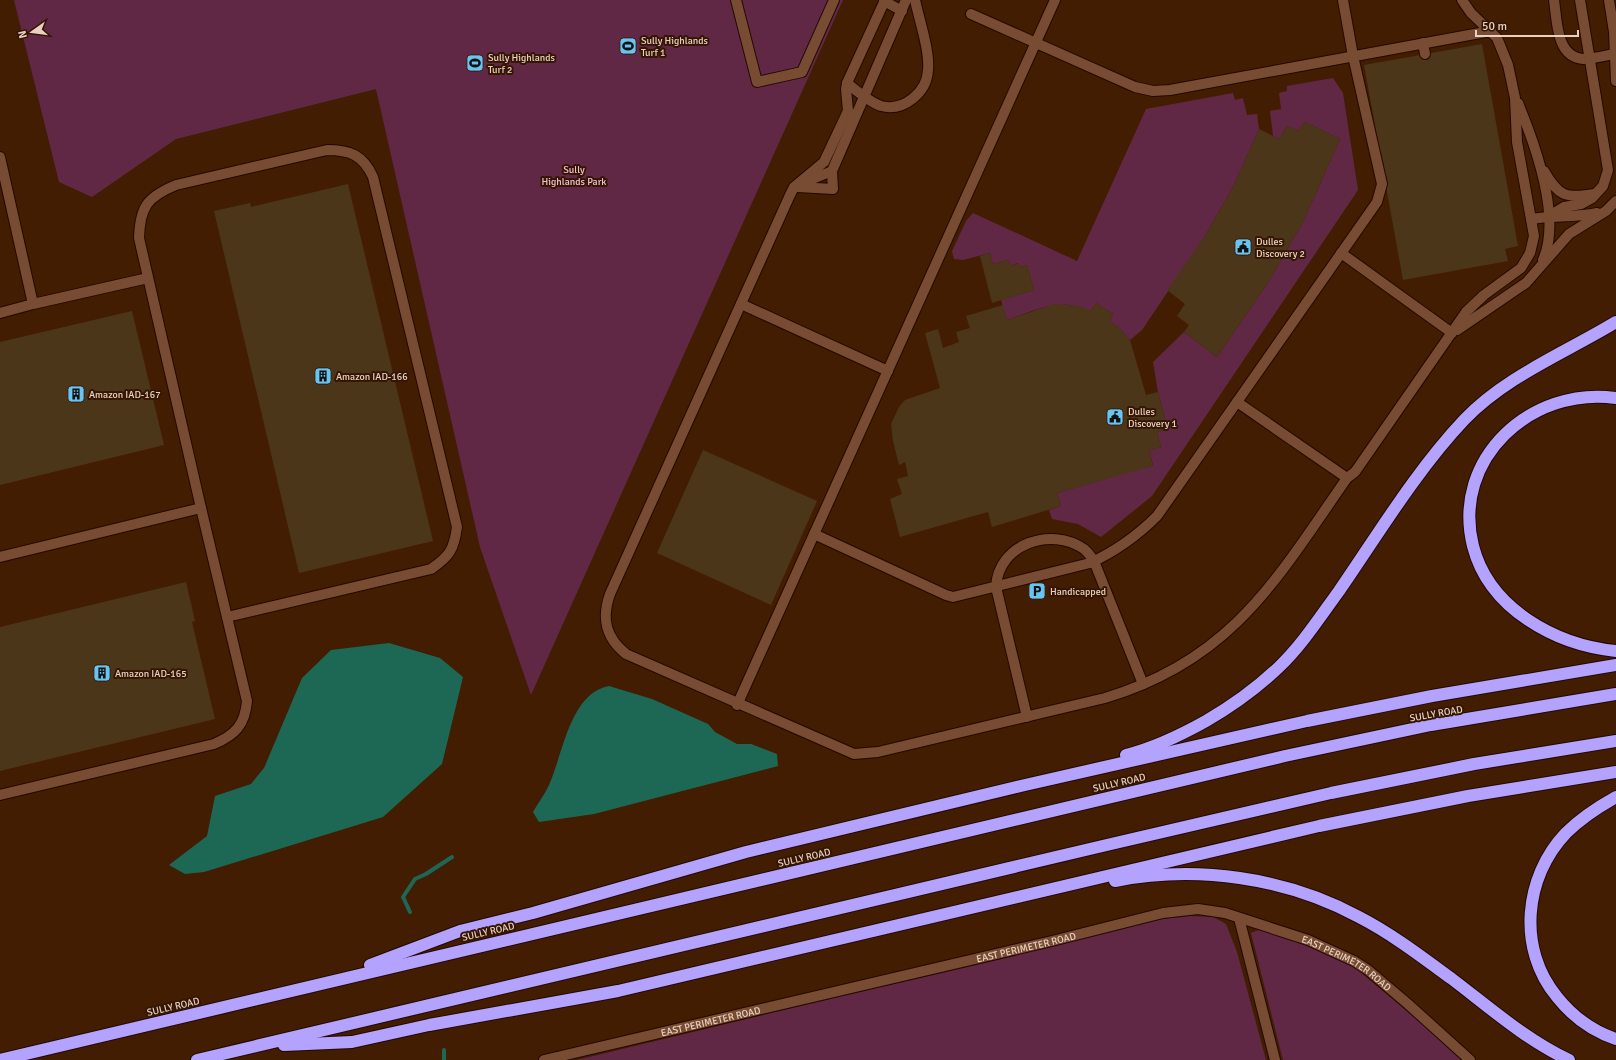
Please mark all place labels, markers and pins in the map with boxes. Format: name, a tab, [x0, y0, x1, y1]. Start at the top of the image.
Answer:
place label: Sully Highlands Turf 1	[641, 35, 709, 59]
sports icon: Sully Highlands Turf 1	[618, 36, 638, 56]
place label: Sully Highlands Turf 2	[488, 52, 556, 76]
sports icon: Sully Highlands Turf 2	[465, 53, 485, 73]
place label: Dulles Discovery 2	[1256, 236, 1305, 260]
public building icon: Dulles Discovery 2	[1233, 237, 1253, 257]
building icon: Amazon IAD-166	[313, 366, 333, 386]
place label: Amazon IAD-166	[336, 371, 408, 383]
building icon: Amazon IAD-167	[66, 384, 86, 404]
place label: Amazon IAD-167	[89, 389, 161, 401]
place label: Dulles Discovery 1	[1128, 406, 1177, 430]
public building icon: Dulles Discovery 1	[1105, 407, 1125, 427]
parking icon: Handicapped	[1027, 581, 1047, 601]
place label: Handicapped	[1050, 586, 1106, 598]
building icon: Amazon IAD-165	[92, 663, 112, 683]
place label: Amazon IAD-165	[115, 668, 187, 680]

